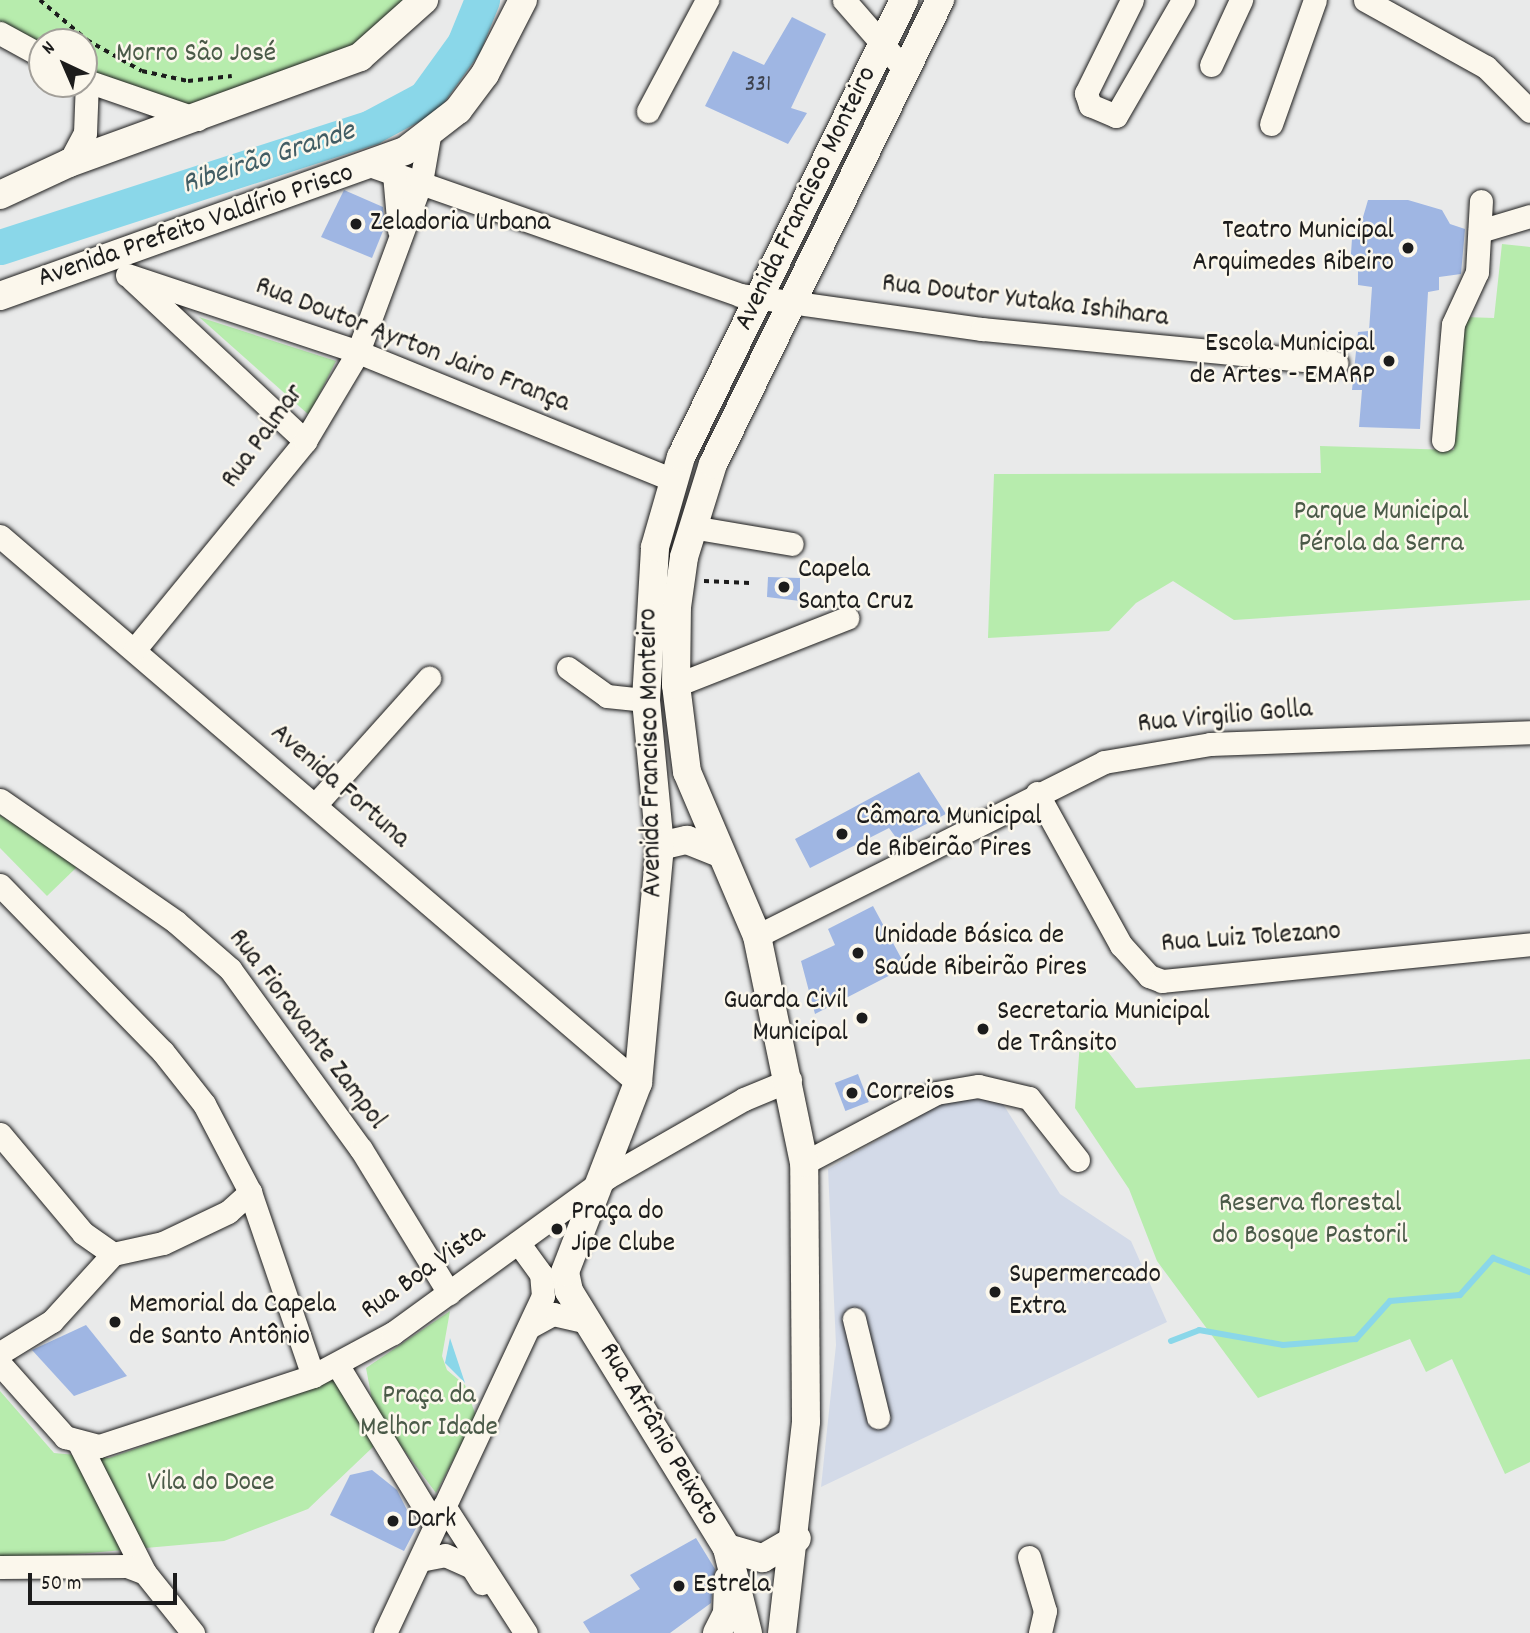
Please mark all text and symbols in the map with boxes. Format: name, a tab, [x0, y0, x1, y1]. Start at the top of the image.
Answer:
north arrow	[28, 28, 98, 98]
text: N	[37, 36, 62, 62]
park label: Morro São José	[116, 38, 276, 72]
street label: Avenida Francisco Monteiro	[728, 61, 886, 337]
house number: 331	[745, 72, 771, 100]
water label: Ribeirão Grande	[178, 115, 360, 205]
street label: Avenida Prefeito Valdírio Prisco	[34, 157, 358, 297]
place label: Zeladoria Urbana	[370, 207, 550, 241]
place label: Teatro Municipal Arquimedes Ribeiro	[1192, 215, 1394, 281]
marker: Zeladoria Urbana	[348, 216, 364, 232]
marker: Teatro Municipal Arquimedes Ribeiro	[1400, 240, 1416, 256]
street label: Rua Doutor Yutaka Ishihara	[880, 268, 1170, 336]
street label: Rua Doutor Ayrton Jairo França	[250, 270, 574, 422]
place label: Escola Municipal de Artes - EMARP	[1190, 328, 1375, 394]
marker: Escola Municipal de Artes - EMARP	[1381, 353, 1397, 369]
street label: Rua Palmar	[215, 378, 313, 496]
park label: Parque Municipal Pérola da Serra	[1293, 496, 1469, 562]
place label: Capela Santa Cruz	[798, 554, 913, 620]
marker: Capela Santa Cruz	[776, 579, 792, 595]
street label: Avenida Francisco Monteiro	[633, 608, 671, 898]
street label: Rua Virgilio Golla	[1136, 694, 1314, 742]
street label: Avenida Fortuna	[262, 717, 416, 857]
place label: Câmara Municipal de Ribeirão Pires	[856, 801, 1042, 867]
marker: Câmara Municipal de Ribeirão Pires	[834, 826, 850, 842]
street label: Rua Luiz Tolezano	[1160, 916, 1342, 962]
place label: Unidade Básica de Saúde Ribeirão Pires	[874, 920, 1087, 986]
street label: Rua Fioravante Zampol	[220, 923, 392, 1137]
marker: Unidade Básica de Saúde Ribeirão Pires	[848, 943, 868, 963]
place label: Guarda Civil Municipal	[723, 985, 848, 1051]
place label: Secretaria Municipal de Trânsito	[997, 996, 1210, 1062]
marker: Guarda Civil Municipal	[854, 1010, 870, 1026]
marker: Secretaria Municipal de Trânsito	[975, 1021, 991, 1037]
place label: Correios	[866, 1076, 955, 1110]
marker: Correios	[844, 1085, 860, 1101]
park label: Reserva florestal do Bosque Pastoril	[1212, 1188, 1408, 1254]
place label: Praça do Jipe Clube	[571, 1196, 675, 1262]
street label: Rua Boa Vista	[355, 1218, 493, 1328]
marker: Praça do Jipe Clube	[549, 1221, 565, 1237]
place label: Supermercado Extra	[1009, 1259, 1161, 1325]
marker: Supermercado Extra	[987, 1284, 1003, 1300]
place label: Memorial da Capela de Santo Antônio	[129, 1289, 336, 1355]
marker: Memorial da Capela de Santo Antônio	[107, 1314, 123, 1330]
street label: Rua Afrânio Peixoto	[590, 1337, 726, 1533]
park label: Praça da Melhor Idade	[360, 1380, 498, 1446]
park label: Vila do Doce	[147, 1467, 275, 1501]
place label: Dark	[407, 1504, 456, 1538]
marker: Dark	[385, 1513, 401, 1529]
scale bar	[32, 1560, 180, 1604]
place label: Estrela	[693, 1569, 770, 1603]
text: 50 m	[41, 1570, 81, 1600]
marker: Estrela	[671, 1578, 687, 1594]

